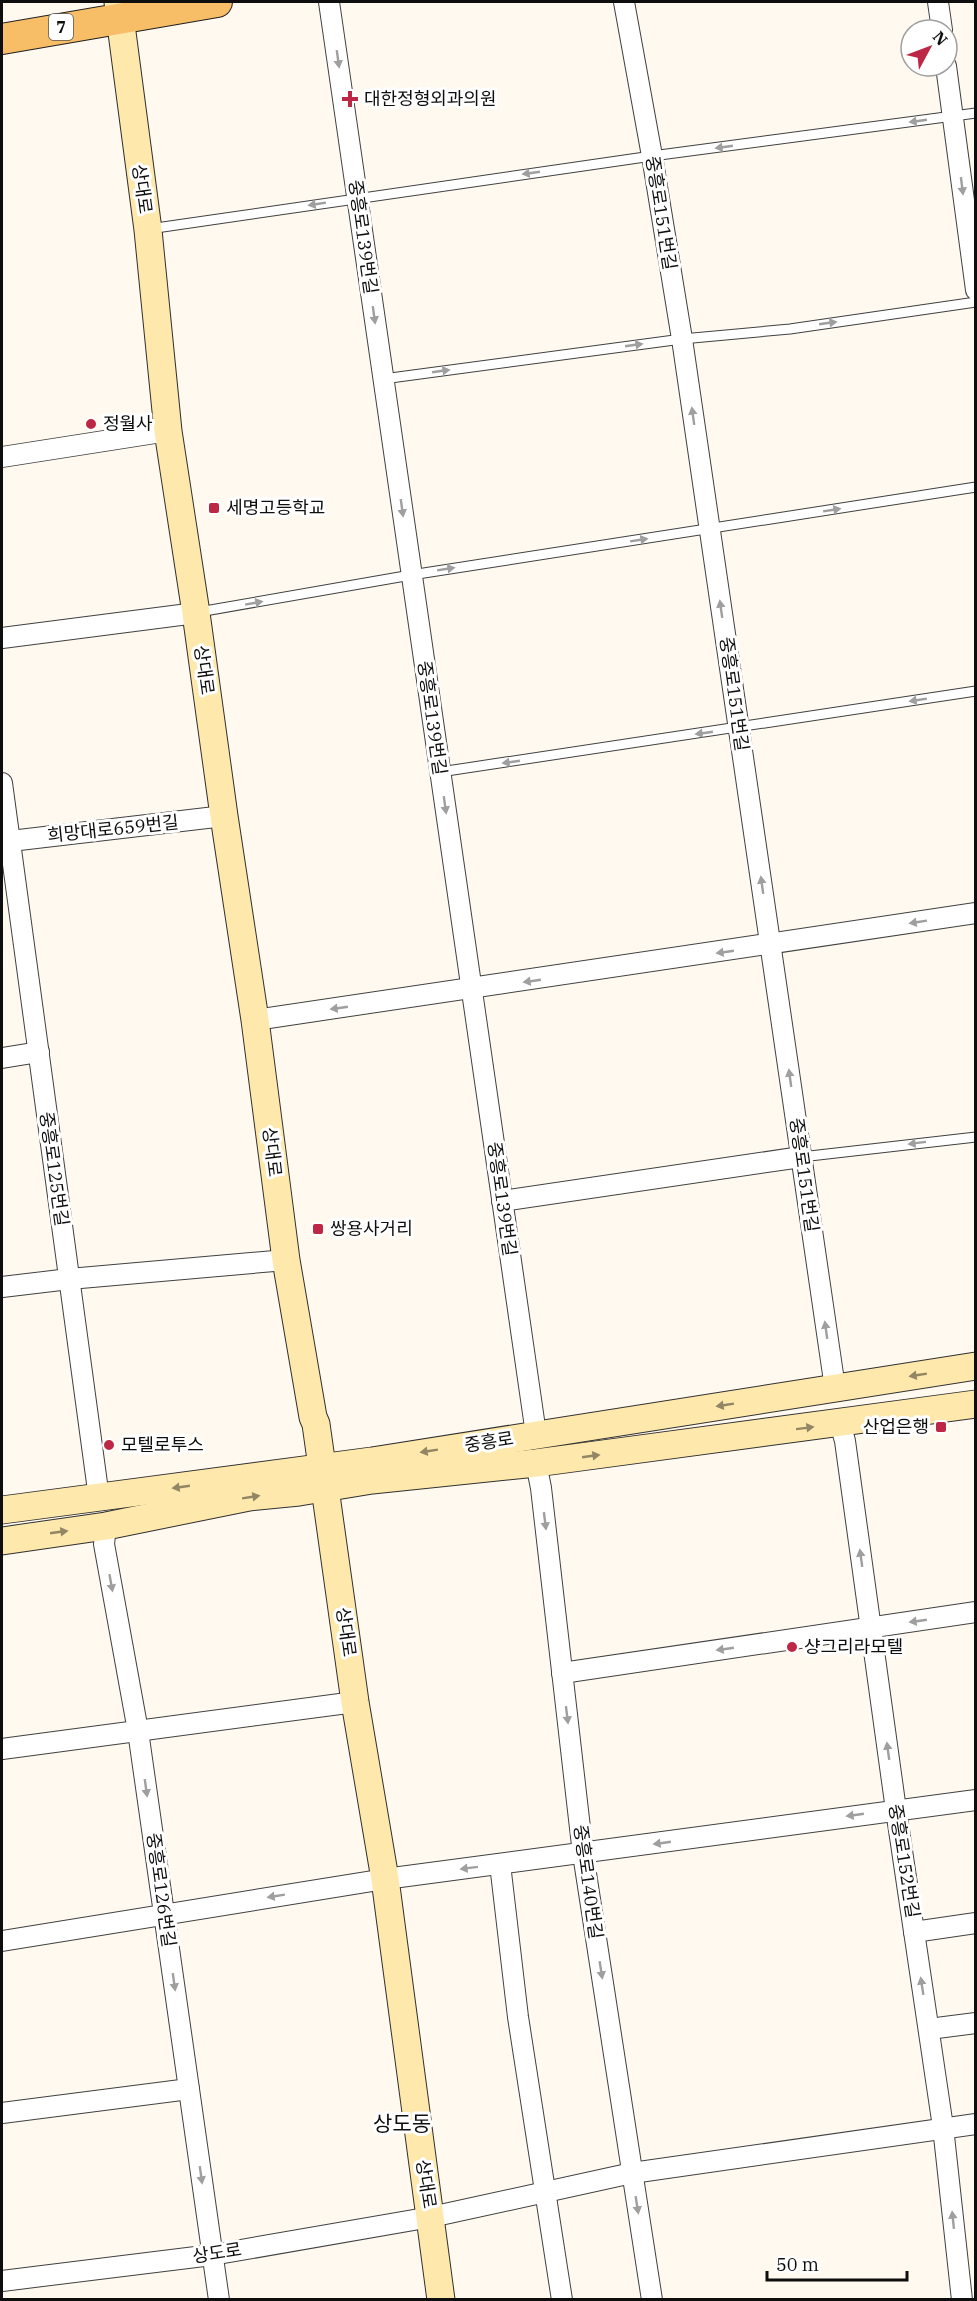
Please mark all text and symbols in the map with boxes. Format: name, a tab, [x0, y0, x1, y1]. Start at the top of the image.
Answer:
road number: 7	[49, 14, 73, 40]
north arrow	[899, 18, 959, 78]
text: N	[929, 27, 952, 49]
one-way arrow	[333, 50, 342, 69]
place label: 대한정형외과의원	[364, 87, 496, 110]
marker: 대한정형외과의원	[341, 90, 359, 108]
one-way arrow	[908, 117, 927, 126]
one-way arrow	[715, 142, 734, 151]
street label: 중흥로151번길	[641, 154, 682, 272]
street label: 상대로	[128, 163, 157, 215]
one-way arrow	[521, 169, 540, 178]
one-way arrow	[958, 177, 967, 196]
street label: 중흥로139번길	[344, 178, 383, 296]
one-way arrow	[308, 200, 327, 209]
one-way arrow	[369, 305, 379, 324]
one-way arrow	[818, 319, 837, 328]
one-way arrow	[625, 341, 644, 350]
one-way arrow	[431, 367, 450, 376]
one-way arrow	[688, 407, 697, 426]
place label: 정월사	[103, 412, 153, 435]
marker: 정월사	[84, 417, 98, 431]
place label: 세명고등학교	[226, 496, 325, 519]
one-way arrow	[397, 498, 406, 517]
marker: 세명고등학교	[207, 501, 221, 515]
one-way arrow	[822, 505, 841, 514]
one-way arrow	[629, 535, 648, 544]
one-way arrow	[437, 565, 456, 574]
one-way arrow	[245, 598, 264, 607]
one-way arrow	[717, 600, 726, 619]
street label: 중흥로151번길	[715, 635, 754, 753]
street label: 상대로	[190, 644, 219, 696]
street label: 중흥로139번길	[413, 659, 452, 777]
one-way arrow	[908, 696, 927, 705]
one-way arrow	[695, 729, 714, 738]
one-way arrow	[502, 757, 521, 766]
one-way arrow	[440, 795, 449, 814]
street label: 희망대로659번길	[46, 810, 180, 847]
one-way arrow	[757, 876, 766, 895]
one-way arrow	[908, 918, 927, 927]
one-way arrow	[715, 947, 734, 956]
one-way arrow	[523, 976, 542, 985]
one-way arrow	[330, 1004, 349, 1013]
one-way arrow	[785, 1069, 794, 1088]
street label: 중흥로125번길	[35, 1110, 74, 1228]
street label: 중흥로151번길	[785, 1116, 824, 1234]
street label: 상대로	[258, 1126, 287, 1178]
one-way arrow	[908, 1139, 927, 1148]
street label: 중흥로139번길	[483, 1140, 522, 1258]
place label: 쌍용사거리	[330, 1217, 413, 1240]
marker: 쌍용사거리	[311, 1222, 325, 1236]
one-way arrow	[822, 1320, 831, 1339]
one-way arrow	[908, 1371, 927, 1380]
one-way arrow	[715, 1401, 734, 1410]
place label: 산업은행	[863, 1415, 929, 1438]
marker: 산업은행	[934, 1420, 948, 1434]
one-way arrow	[796, 1423, 815, 1432]
street label: 중흥로	[463, 1426, 515, 1457]
place label: 모텔로투스	[121, 1433, 204, 1456]
marker: 모텔로투스	[102, 1438, 116, 1452]
one-way arrow	[419, 1447, 438, 1456]
one-way arrow	[582, 1451, 601, 1460]
one-way arrow	[171, 1482, 190, 1491]
one-way arrow	[242, 1493, 261, 1502]
one-way arrow	[540, 1511, 550, 1530]
one-way arrow	[50, 1528, 69, 1537]
one-way arrow	[857, 1548, 866, 1567]
one-way arrow	[107, 1574, 116, 1593]
street label: 상대로	[332, 1606, 361, 1658]
one-way arrow	[908, 1616, 927, 1625]
place label: 샹그리라모텔	[804, 1635, 903, 1658]
marker: 샹그리라모텔	[785, 1640, 799, 1654]
one-way arrow	[715, 1645, 734, 1654]
one-way arrow	[562, 1705, 572, 1724]
one-way arrow	[883, 1741, 892, 1760]
one-way arrow	[142, 1779, 151, 1798]
street label: 중흥로152번길	[884, 1802, 925, 1920]
one-way arrow	[845, 1811, 864, 1820]
street label: 중흥로140번길	[569, 1823, 608, 1941]
street label: 중흥로126번길	[142, 1831, 181, 1949]
one-way arrow	[652, 1838, 671, 1847]
one-way arrow	[459, 1864, 478, 1873]
one-way arrow	[266, 1892, 285, 1901]
one-way arrow	[597, 1961, 606, 1980]
one-way arrow	[169, 1972, 178, 1991]
one-way arrow	[918, 1976, 927, 1995]
district label: 상도동	[373, 2109, 431, 2137]
street label: 상대로	[411, 2158, 442, 2210]
one-way arrow	[196, 2165, 205, 2184]
one-way arrow	[633, 2195, 642, 2214]
one-way arrow	[949, 2211, 958, 2230]
street label: 상도로	[191, 2237, 243, 2268]
scale bar	[767, 2244, 906, 2282]
text: 50 m	[776, 2253, 819, 2276]

